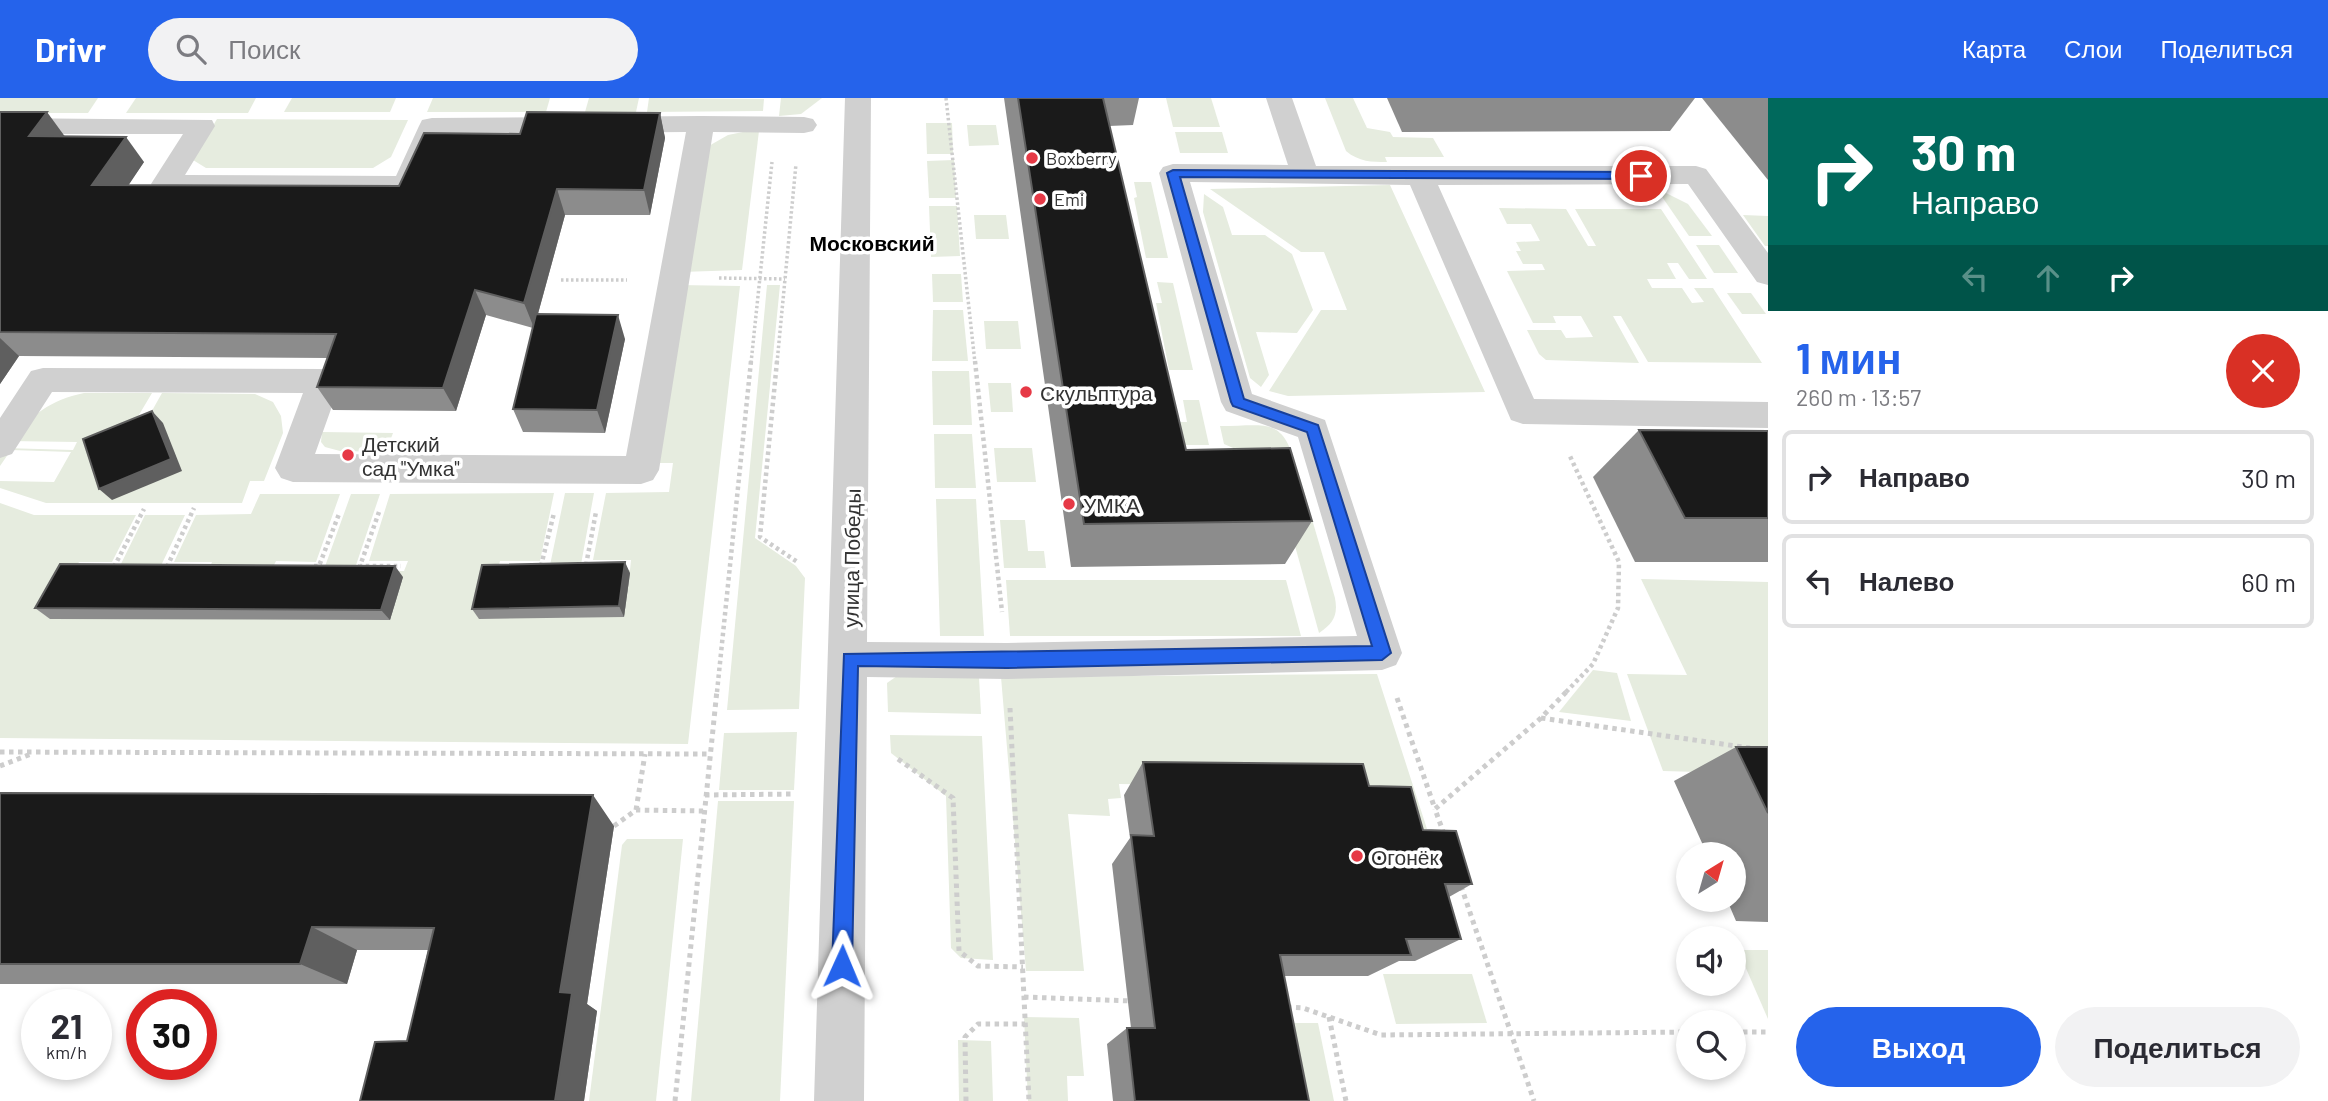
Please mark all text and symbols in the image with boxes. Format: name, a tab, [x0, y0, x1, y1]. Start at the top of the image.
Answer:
search box	[148, 18, 638, 81]
text: Drivr	[35, 29, 106, 69]
icon: search	[172, 30, 210, 68]
text: Поиск	[228, 33, 300, 64]
text: Карта	[1962, 34, 2026, 63]
text: Слои	[2064, 34, 2122, 63]
text: Поделиться	[2160, 34, 2293, 63]
text: 30 m	[1911, 122, 2016, 181]
icon: right	[1796, 126, 1887, 217]
pin	[1611, 146, 1671, 206]
place label: Boxberry	[1046, 147, 1117, 169]
marker: Boxberry	[1024, 150, 1040, 166]
icon: arrive	[1622, 157, 1660, 195]
text: Направо	[1911, 182, 2039, 220]
place label: Emi	[1054, 188, 1084, 210]
marker: Emi	[1032, 191, 1048, 207]
district label: Московский	[809, 230, 935, 255]
icon: left	[1956, 259, 1994, 297]
icon: ahead	[2029, 259, 2067, 297]
icon: right	[2102, 259, 2140, 297]
text: 1 мин	[1796, 332, 1902, 382]
button: close	[2226, 334, 2300, 408]
place label: Скульптура	[1040, 380, 1153, 405]
text: 260 m · 13:57	[1796, 383, 1921, 411]
marker: Скульптура	[1018, 384, 1034, 400]
place label: Детский сад "Умка"	[362, 431, 460, 480]
marker: Детский сад "Умка"	[340, 447, 356, 463]
icon: right	[1800, 458, 1838, 496]
text: Направо	[1859, 461, 1970, 492]
text: 30 m	[2241, 462, 2296, 493]
street label: улица Победы	[837, 488, 865, 628]
place label: УМКА	[1083, 492, 1140, 517]
marker: УМКА	[1061, 496, 1077, 512]
icon: left	[1800, 562, 1838, 600]
text: Налево	[1859, 565, 1954, 596]
text: 60 m	[2241, 566, 2296, 597]
north arrow	[1676, 842, 1746, 912]
map controls	[1676, 842, 1746, 1080]
place label: Огонёк	[1371, 844, 1439, 869]
marker: Огонёк	[1349, 848, 1365, 864]
button: sound	[1676, 926, 1746, 996]
position arrow	[805, 929, 879, 1003]
speed limit sign: 30	[126, 989, 217, 1080]
text: 21	[51, 1004, 82, 1046]
button: Выход	[1796, 1007, 2041, 1087]
button: Поделиться	[2055, 1007, 2300, 1087]
button: search	[1676, 1010, 1746, 1080]
text: km/h	[46, 1041, 87, 1063]

